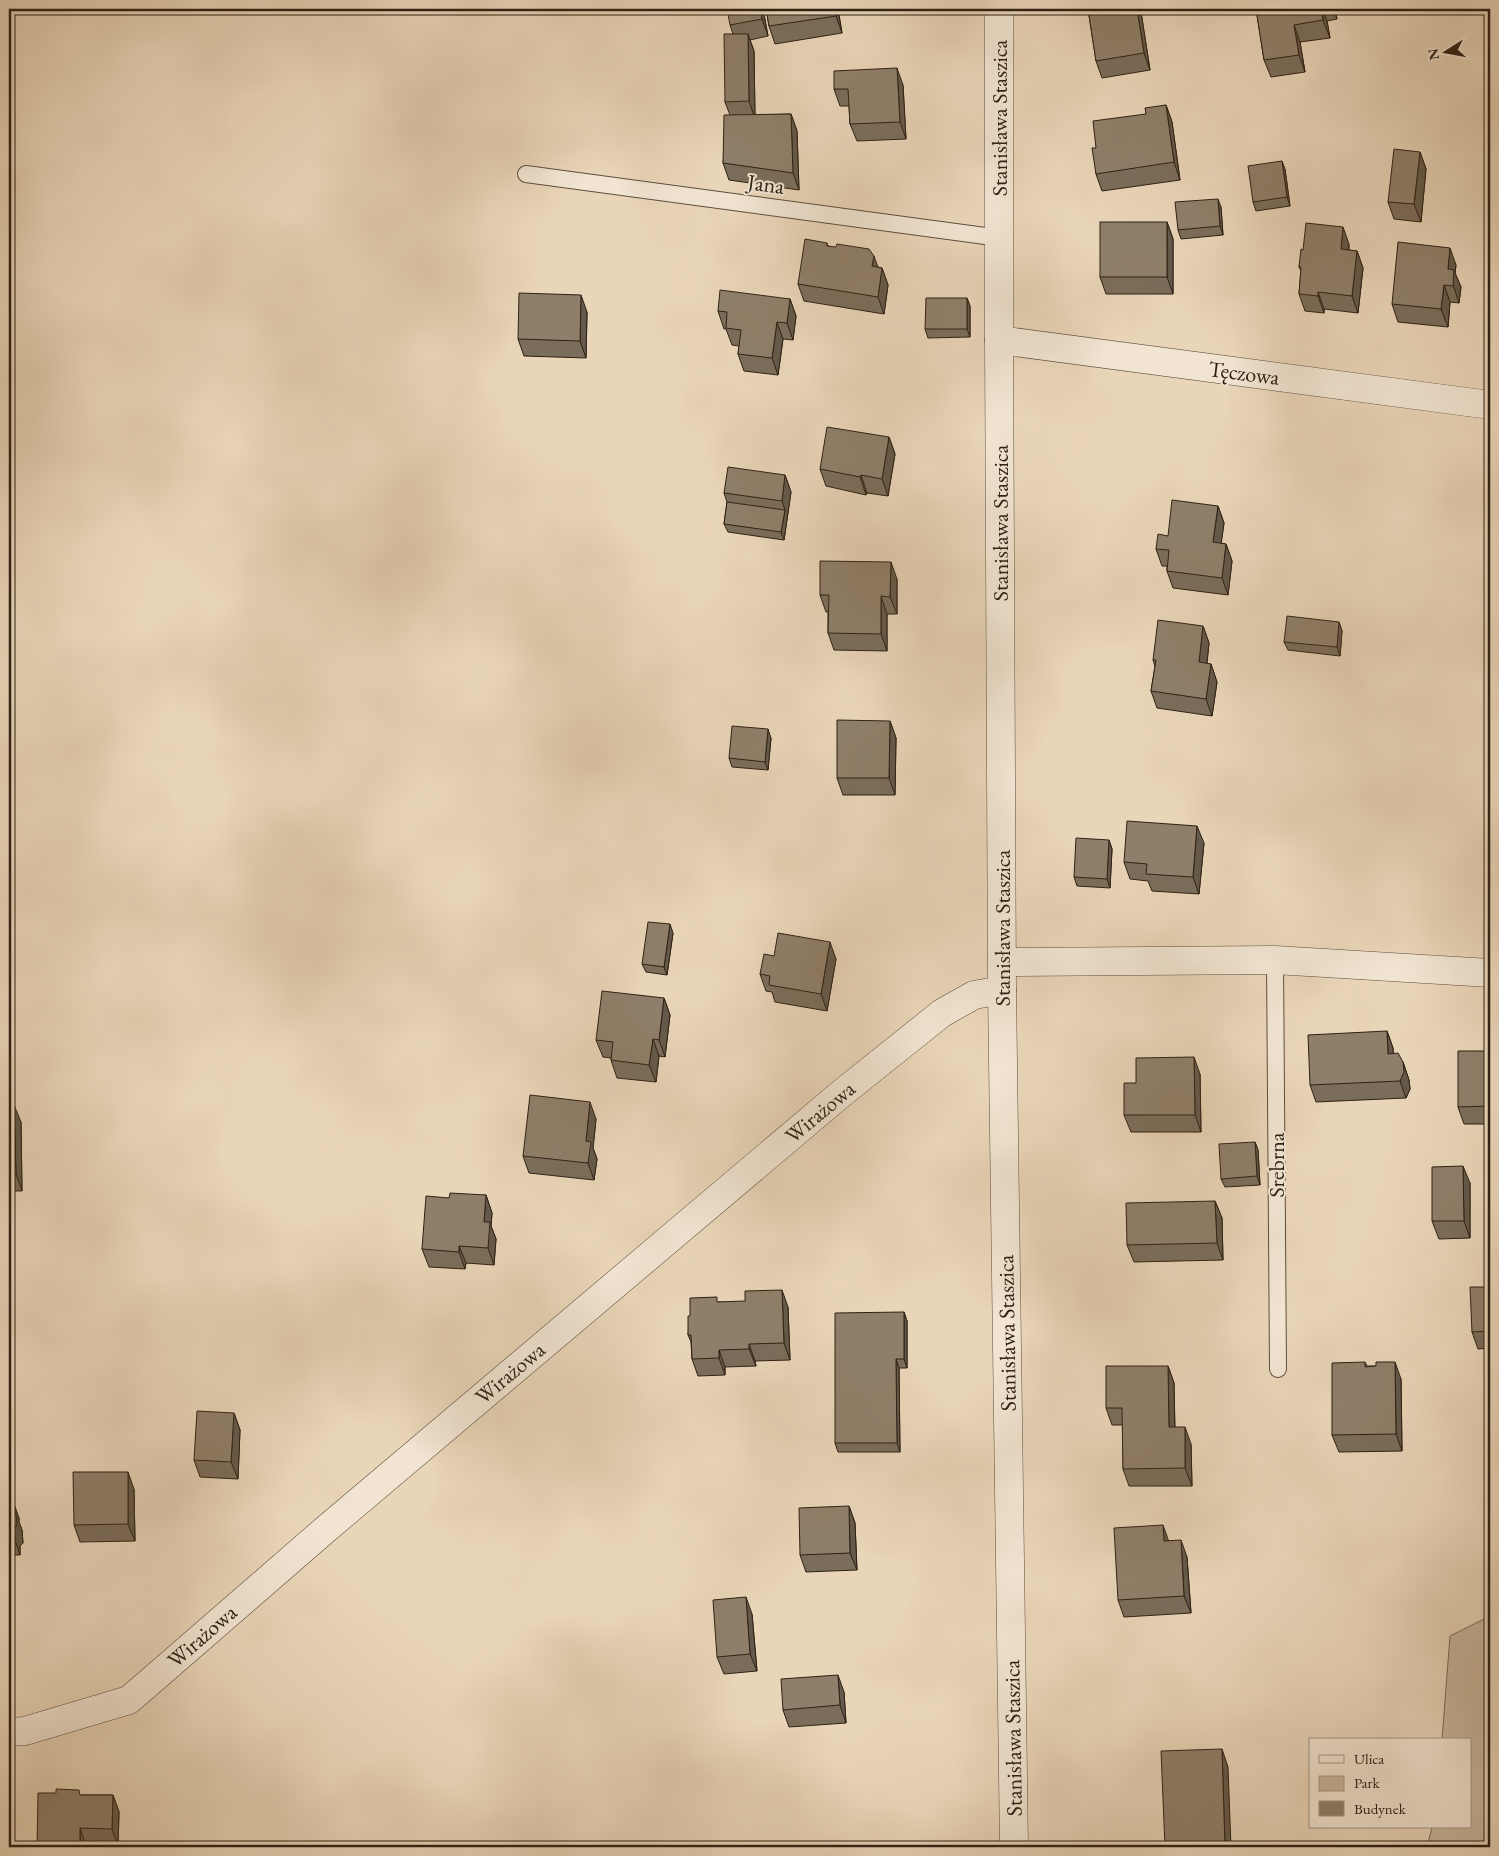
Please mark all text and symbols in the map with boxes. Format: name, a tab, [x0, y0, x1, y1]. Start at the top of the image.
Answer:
north arrow	[1422, 28, 1472, 78]
street label: Stanisława Staszica	[985, 40, 1014, 196]
text: N	[1423, 47, 1443, 62]
street label: Jana	[744, 167, 786, 201]
street label: Tęczowa	[1207, 354, 1281, 392]
street label: Stanisława Staszica	[986, 445, 1015, 601]
street label: Stanisława Staszica	[988, 850, 1017, 1006]
street label: Wirażowa	[779, 1074, 861, 1150]
street label: Srebrna	[1262, 1132, 1291, 1198]
street label: Stanisława Staszica	[991, 1254, 1023, 1412]
street label: Wirażowa	[469, 1335, 551, 1411]
street label: Wirażowa	[161, 1598, 243, 1674]
street label: Stanisława Staszica	[997, 1659, 1029, 1817]
legend	[1309, 1738, 1472, 1828]
text: Ulica	[1354, 1749, 1384, 1768]
text: Park	[1354, 1773, 1381, 1792]
text: Budynek	[1354, 1799, 1407, 1818]

